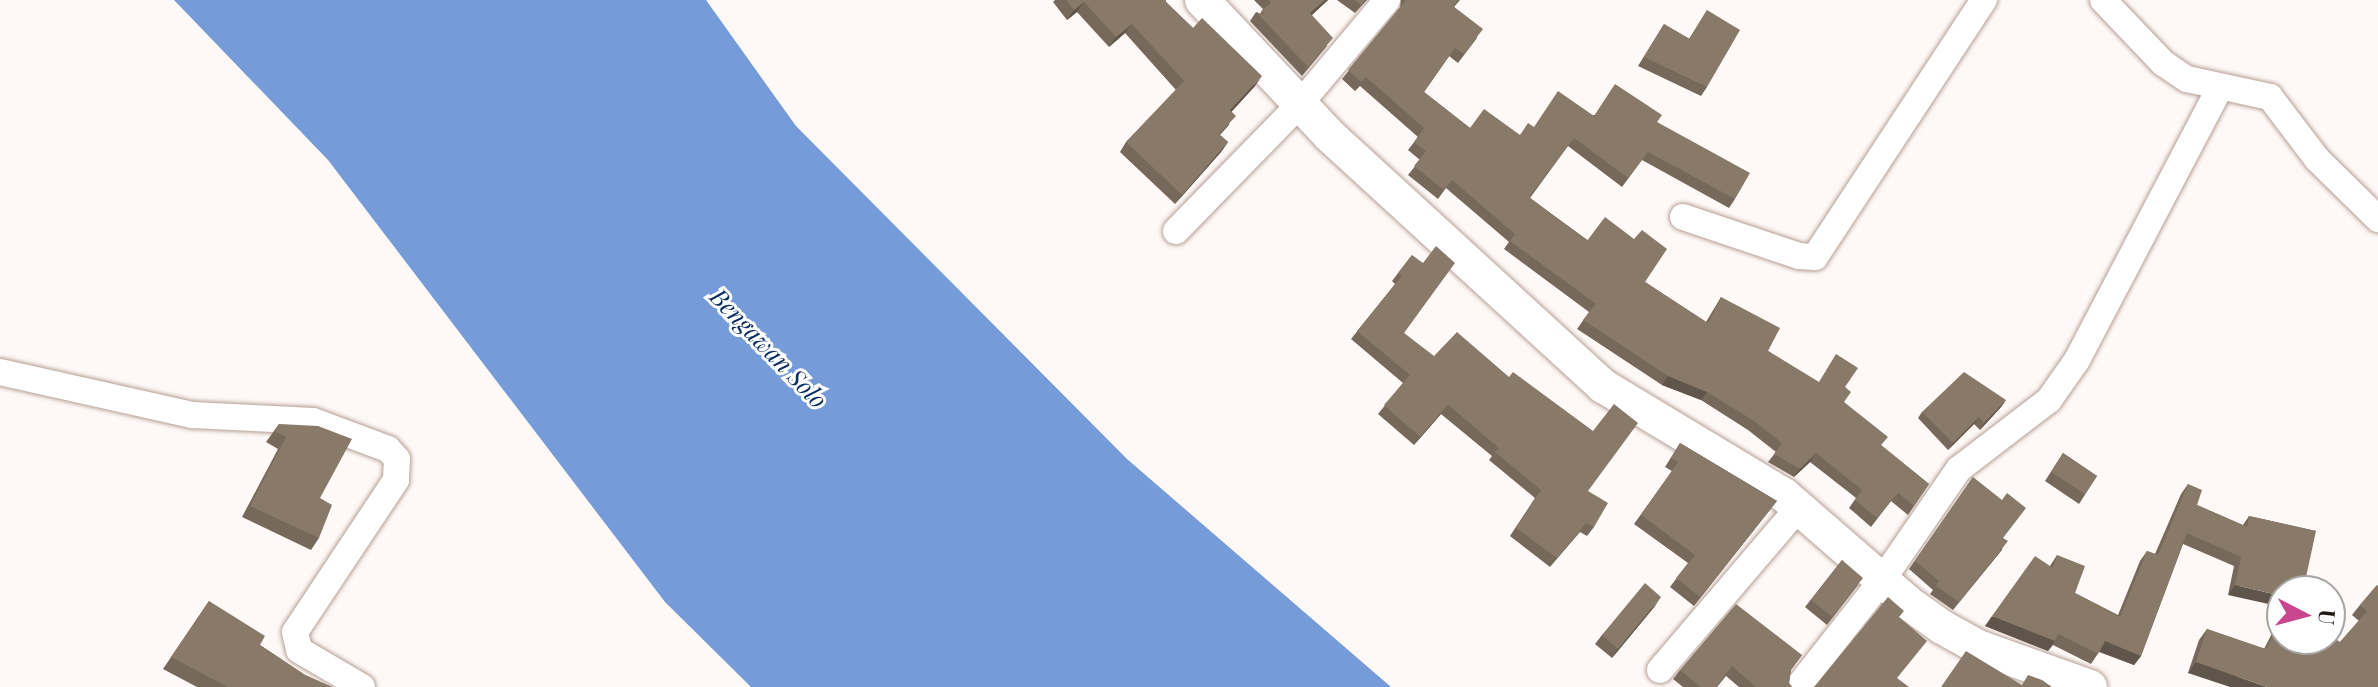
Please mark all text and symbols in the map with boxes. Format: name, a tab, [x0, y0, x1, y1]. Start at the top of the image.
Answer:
water label: Bengawan Solo	[705, 282, 833, 414]
north arrow	[2266, 575, 2346, 655]
text: U	[2312, 608, 2344, 626]

